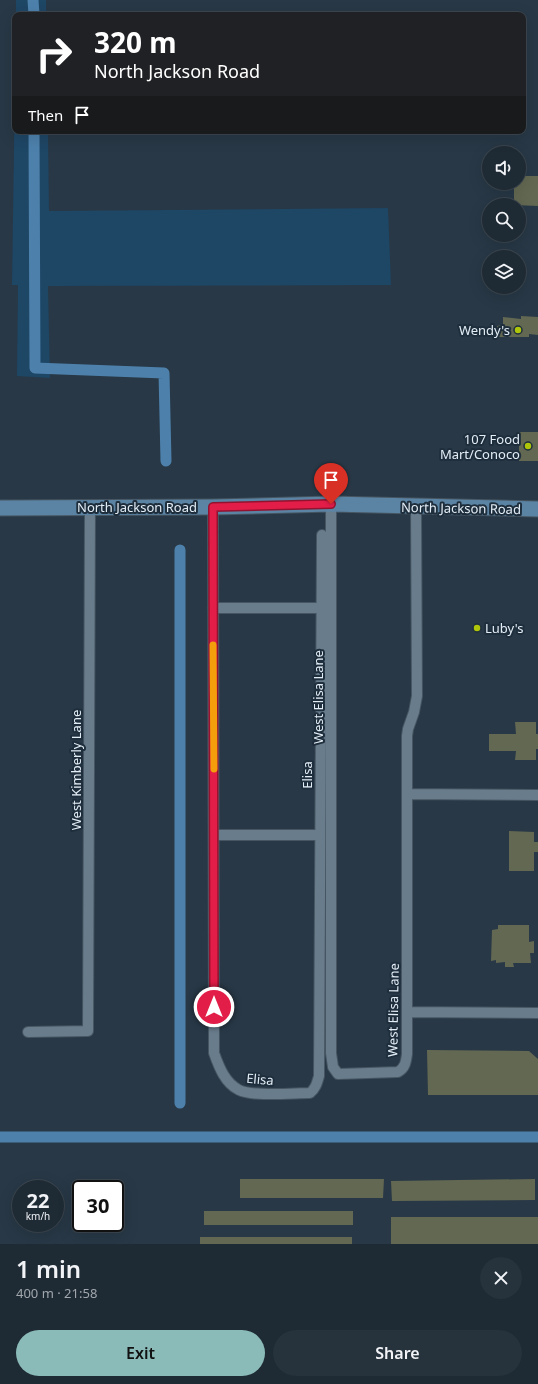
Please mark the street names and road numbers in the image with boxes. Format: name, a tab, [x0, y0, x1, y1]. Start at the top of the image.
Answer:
street label: North Jackson Road	[77, 498, 197, 516]
street label: North Jackson Road	[401, 498, 521, 518]
street label: West Elisa Lane	[309, 650, 327, 744]
street label: West Kimberly Lane	[67, 710, 85, 830]
street label: Elisa	[298, 761, 316, 789]
street label: West Elisa Lane	[383, 963, 403, 1057]
street label: Elisa	[246, 1069, 274, 1089]

